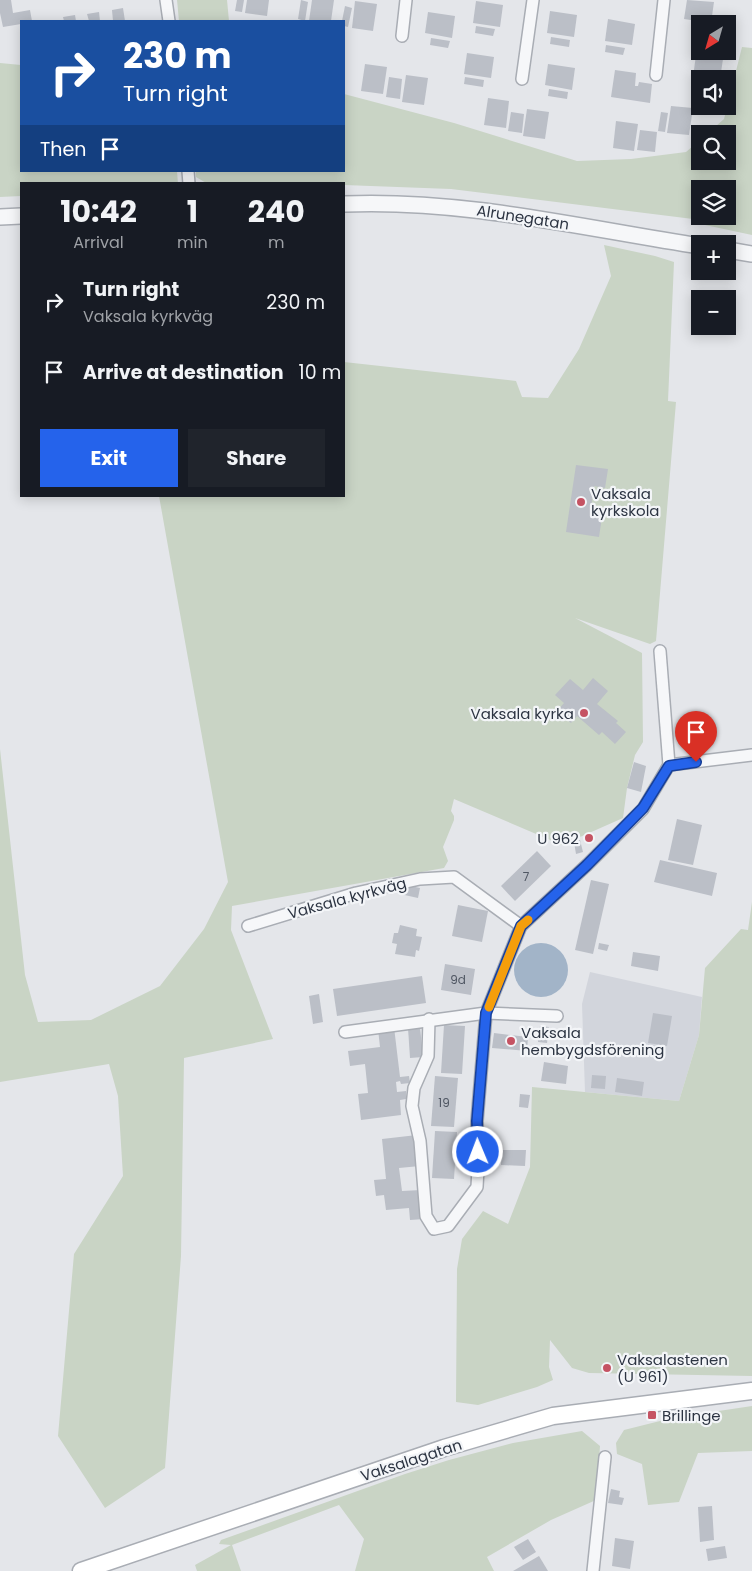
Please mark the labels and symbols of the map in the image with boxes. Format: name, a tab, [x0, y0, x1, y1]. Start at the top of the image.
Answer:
north arrow	[691, 15, 736, 60]
street label: Alrunegatan	[475, 199, 571, 235]
place label: Vaksala kyrkskola	[591, 483, 659, 521]
marker: Vaksala kyrkskola	[575, 496, 587, 508]
place label: Vaksala kyrka	[471, 703, 574, 724]
marker: Vaksala kyrka	[578, 707, 590, 719]
pin	[675, 711, 717, 762]
place label: U 962	[537, 828, 579, 849]
marker: U 962	[583, 832, 595, 844]
house number: 7	[523, 868, 530, 885]
street label: Vaksala kyrkväg	[285, 872, 409, 924]
house number: 9d	[450, 971, 466, 988]
place label: Vaksala hembygdsförening	[521, 1022, 665, 1060]
marker: Vaksala hembygdsförening	[505, 1035, 517, 1047]
house number: 19	[438, 1094, 450, 1111]
position arrow	[451, 1125, 503, 1177]
place label: Vaksalastenen (U 961)	[617, 1349, 728, 1387]
marker: Vaksalastenen (U 961)	[601, 1362, 613, 1374]
place label: Brillinge	[662, 1405, 721, 1426]
marker: Brillinge	[646, 1409, 658, 1421]
street label: Vaksalagatan	[358, 1434, 464, 1486]

